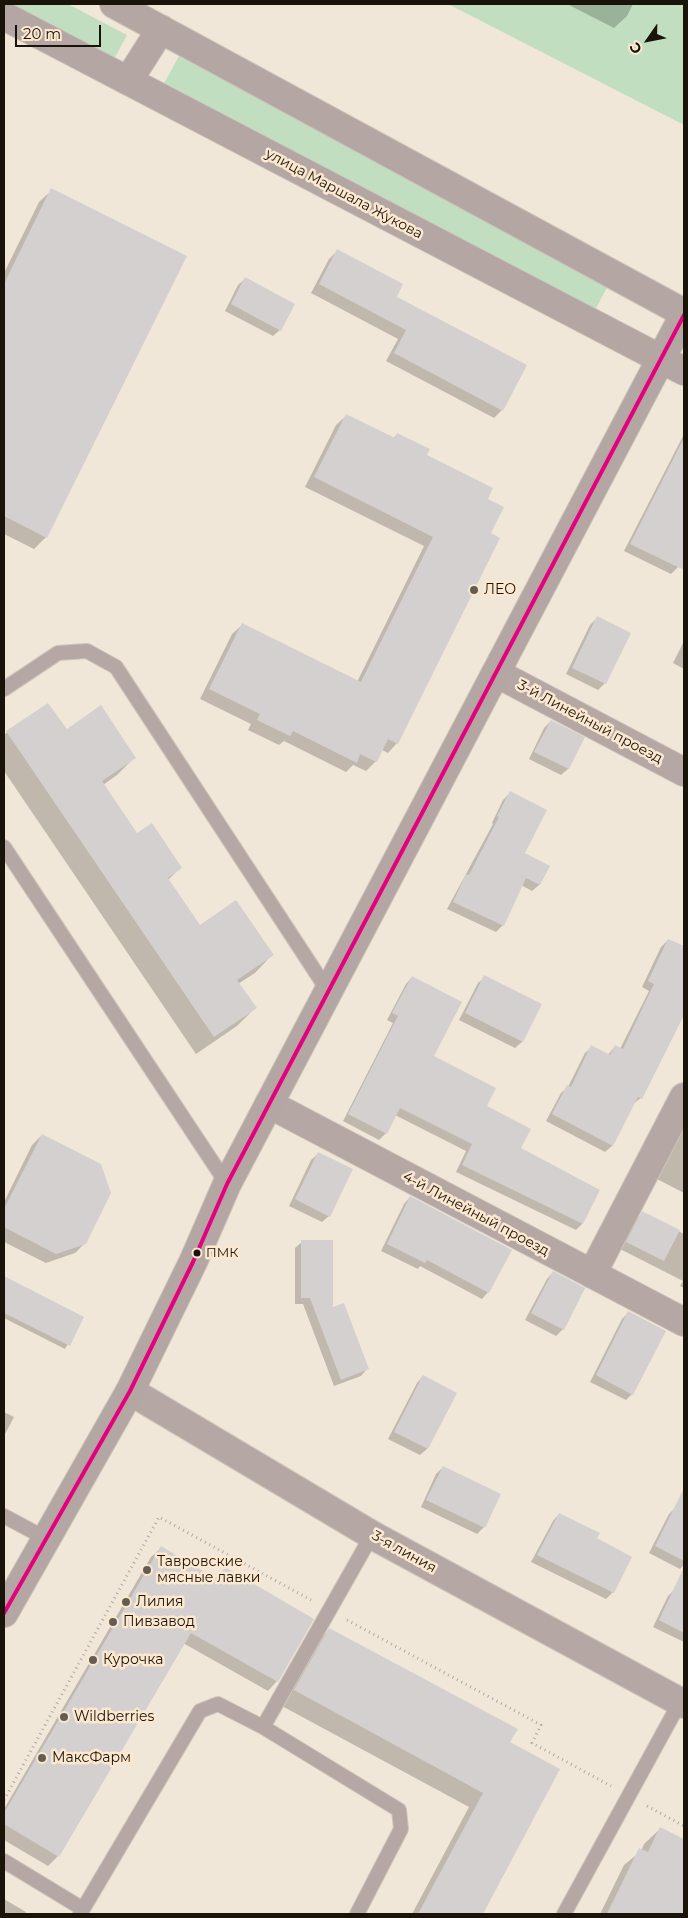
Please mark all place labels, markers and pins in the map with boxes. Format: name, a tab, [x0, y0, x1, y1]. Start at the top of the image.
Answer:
place label: ЛЕО	[484, 582, 516, 598]
marker: ЛЕО	[468, 584, 480, 596]
place label: ПМК	[206, 1245, 238, 1261]
marker: ПМК	[192, 1248, 202, 1258]
place label: Тавровские мясные лавки	[157, 1554, 260, 1586]
marker: Тавровские мясные лавки	[141, 1564, 153, 1576]
place label: Лилия	[136, 1594, 184, 1610]
marker: Лилия	[120, 1596, 132, 1608]
place label: Пивзавод	[123, 1614, 195, 1630]
marker: Пивзавод	[107, 1616, 119, 1628]
place label: Курочка	[103, 1652, 163, 1668]
marker: Курочка	[87, 1654, 99, 1666]
place label: Wildberries	[74, 1709, 154, 1725]
marker: Wildberries	[58, 1711, 70, 1723]
place label: МаксФарм	[52, 1750, 131, 1766]
marker: МаксФарм	[36, 1752, 48, 1764]

